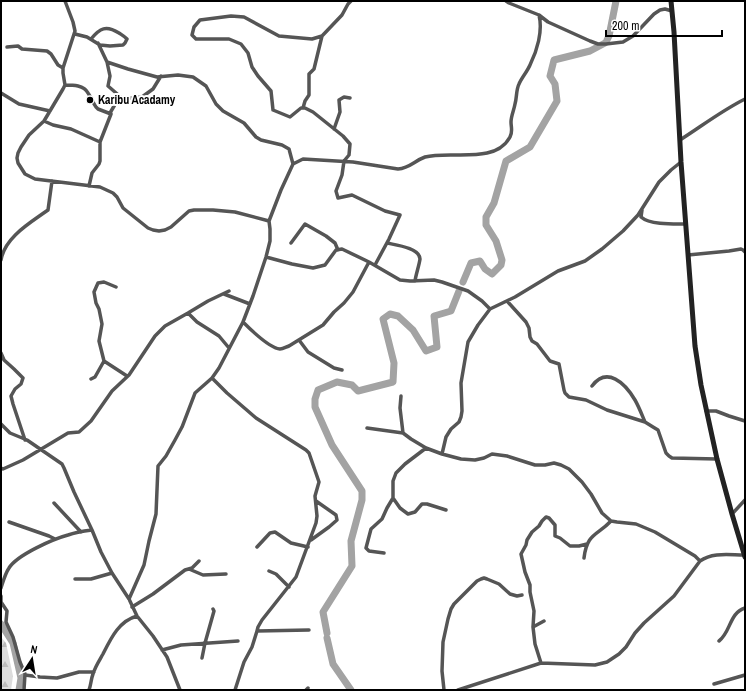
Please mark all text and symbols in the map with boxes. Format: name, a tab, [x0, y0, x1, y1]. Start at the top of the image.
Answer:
scale bar	[606, 12, 722, 38]
text: 200 m	[612, 18, 639, 34]
place label: Karibu Acadamy	[98, 92, 176, 108]
marker: Karibu Acadamy	[85, 95, 95, 105]
north arrow	[12, 639, 52, 679]
text: N	[29, 642, 39, 657]

